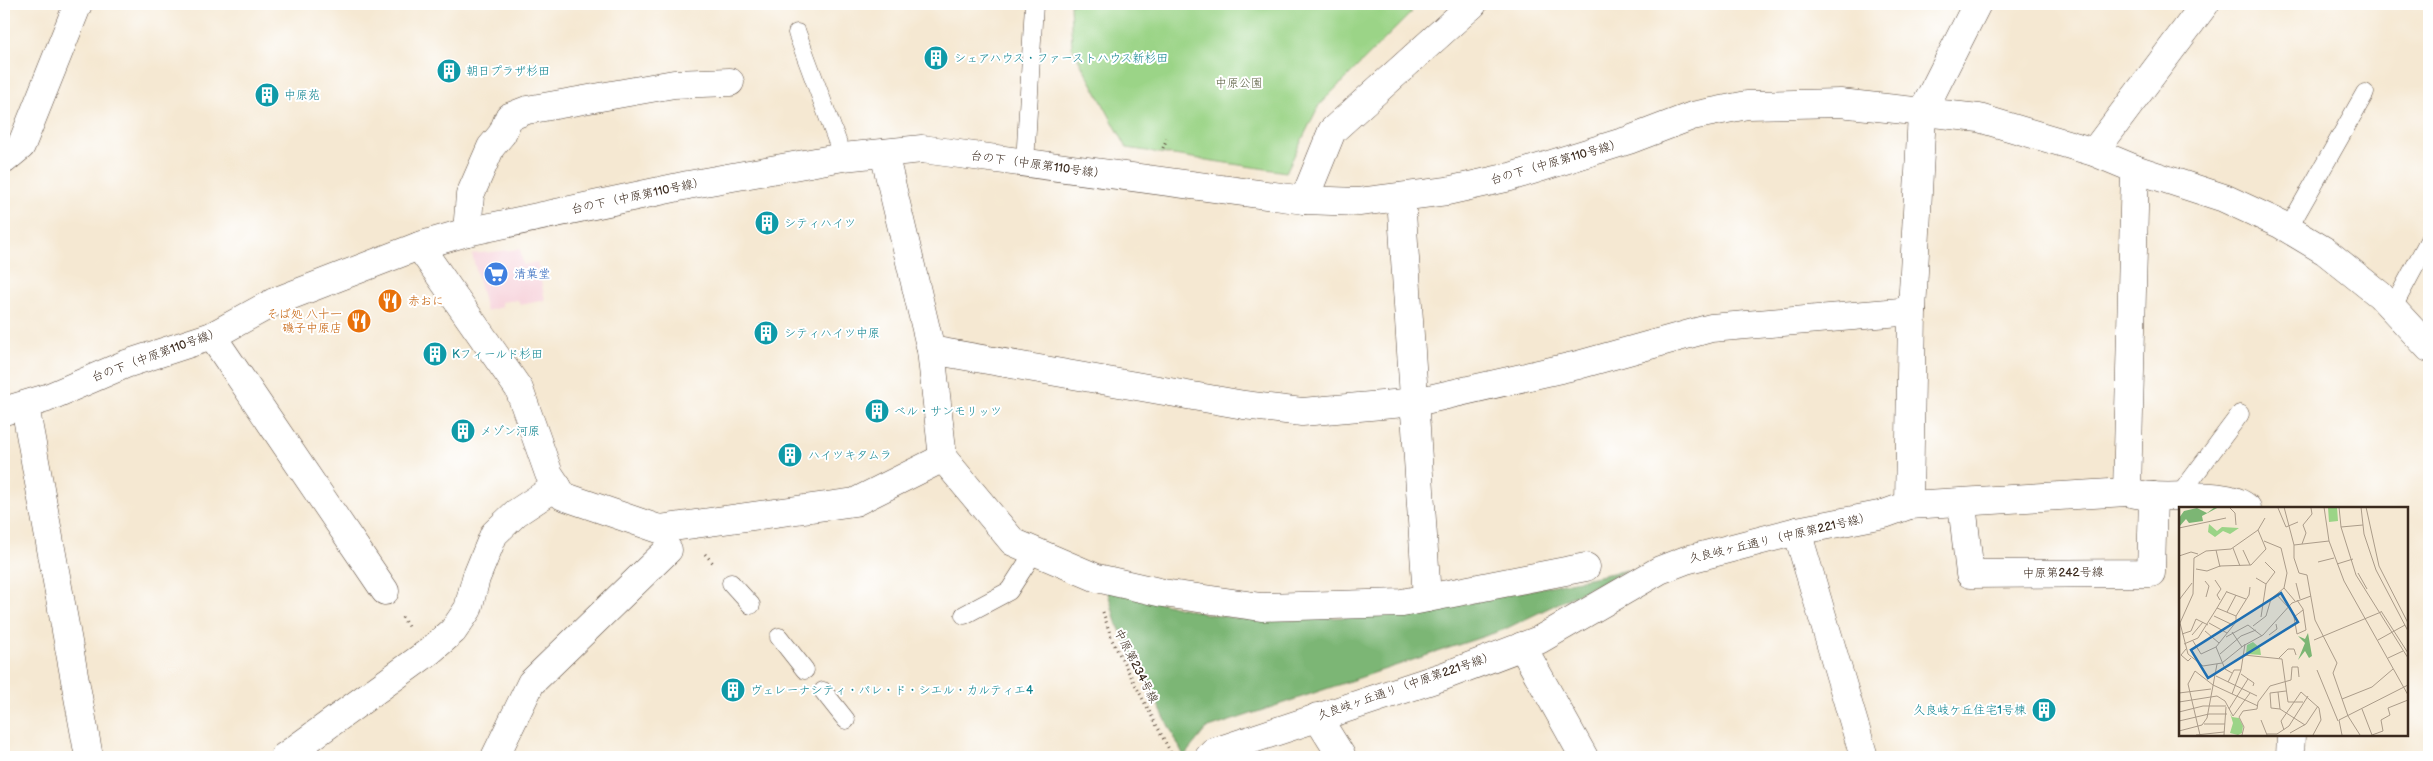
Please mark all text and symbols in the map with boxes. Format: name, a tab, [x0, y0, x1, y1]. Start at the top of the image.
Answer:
building icon: シェアハウス・ファーストハウス新杉田	[923, 45, 949, 71]
place label: シェアハウス・ファーストハウス新杉田	[954, 51, 1168, 66]
building icon: 朝日プラザ杉田	[436, 58, 462, 84]
place label: 朝日プラザ杉田	[466, 64, 550, 79]
park label: 中原公園	[1215, 76, 1263, 91]
building icon: 中原苑	[254, 82, 280, 108]
place label: 中原苑	[284, 88, 320, 103]
street label: 台の下（中原第110号線）	[1488, 136, 1624, 188]
street label: 台の下（中原第110号線）	[969, 148, 1107, 182]
street label: 台の下（中原第110号線）	[570, 174, 706, 218]
building icon: シティハイツ	[754, 210, 780, 236]
place label: シティハイツ	[784, 216, 856, 231]
supermarket icon: 清菓堂	[483, 261, 509, 287]
place label: 清菓堂	[514, 267, 550, 282]
restaurant icon: 赤おに	[377, 288, 403, 314]
place label: 赤おに	[408, 294, 444, 309]
place label: そば処 八十一 磯子中原店	[267, 307, 342, 336]
restaurant icon: そば処 八十一 磯子中原店	[346, 308, 372, 334]
building icon: シティハイツ中原	[753, 320, 779, 346]
street label: 台の下（中原第110号線）	[89, 325, 223, 385]
place label: シティハイツ中原	[784, 326, 880, 341]
building icon: Kフィールド杉田	[422, 341, 448, 367]
place label: Kフィールド杉田	[452, 347, 543, 362]
building icon: ベル・サンモリッツ	[864, 398, 890, 424]
place label: ベル・サンモリッツ	[894, 404, 1002, 419]
building icon: メゾン河原	[450, 418, 476, 444]
place label: メゾン河原	[480, 424, 540, 439]
building icon: ハイツキタムラ	[777, 442, 803, 468]
place label: ハイツキタムラ	[808, 448, 892, 463]
inset map	[2179, 507, 2408, 736]
street label: 久良岐ヶ丘通り（中原第221号線）	[1687, 510, 1873, 566]
street label: 中原第242号線	[2022, 565, 2104, 581]
street label: 中原第234号線	[1111, 626, 1161, 706]
street label: 久良岐ヶ丘通り（中原第221号線）	[1315, 649, 1497, 723]
building icon: ヴェレーナシティ・パレ・ド・シエル・カルティエ4	[720, 677, 746, 703]
place label: ヴェレーナシティ・パレ・ド・シエル・カルティエ4	[750, 683, 1034, 698]
building icon: 久良岐ケ丘住宅1号棟	[2031, 697, 2057, 723]
place label: 久良岐ケ丘住宅1号棟	[1913, 703, 2026, 718]

